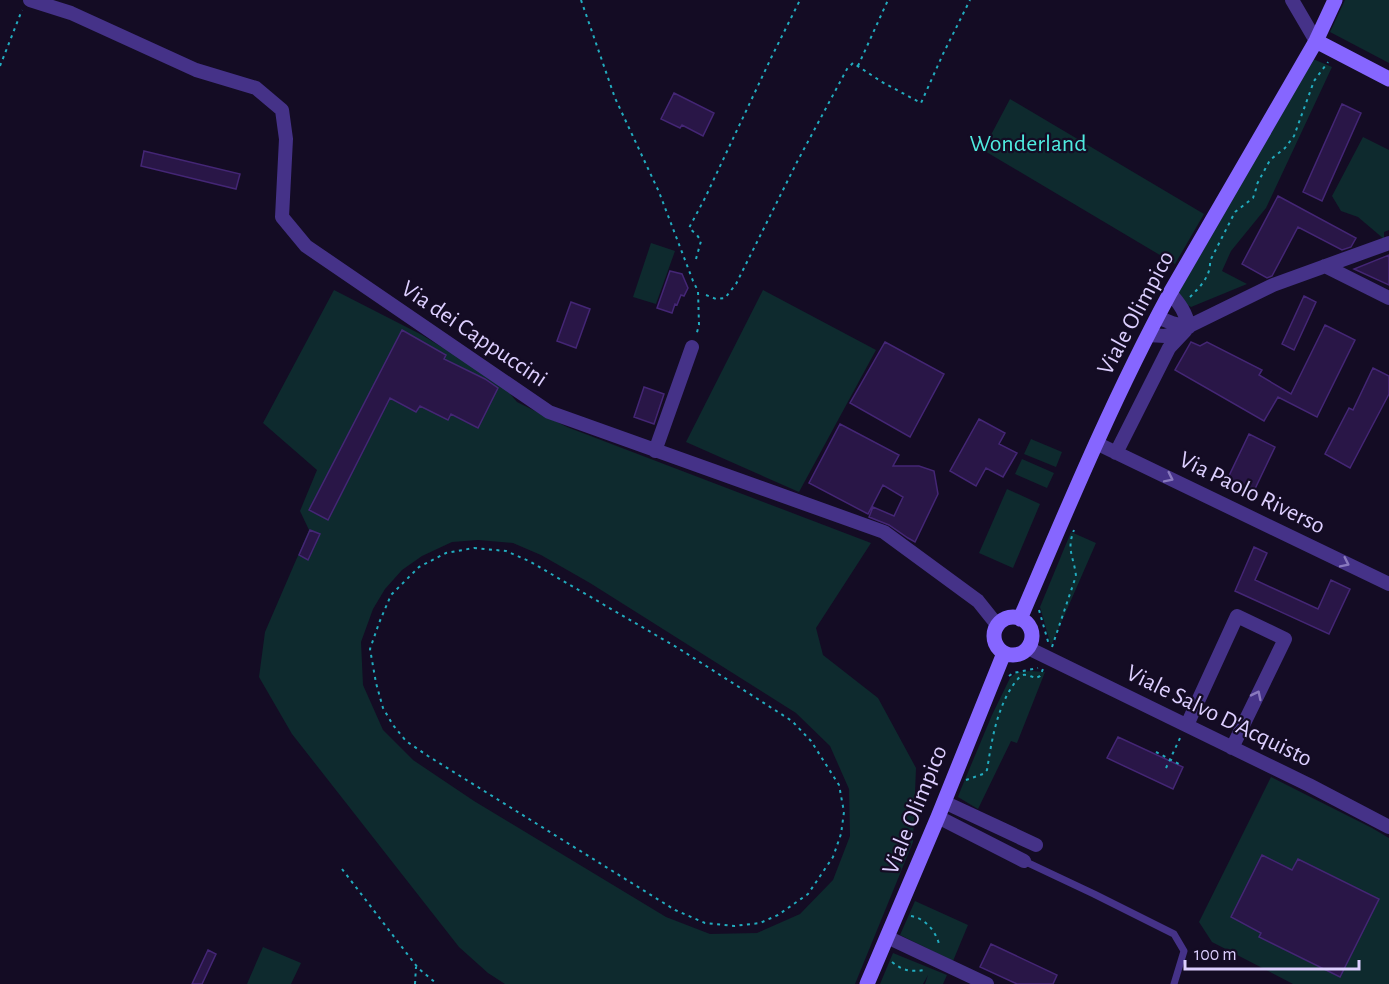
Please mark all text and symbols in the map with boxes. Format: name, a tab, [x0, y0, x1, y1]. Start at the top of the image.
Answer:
park label: Wonderland	[969, 132, 1087, 156]
street label: Viale Olimpico	[1093, 247, 1179, 379]
street label: Via dei Cappuccini	[397, 276, 551, 392]
street label: Via Paolo Riverso	[1175, 447, 1329, 539]
one-way arrow	[1163, 471, 1174, 483]
one-way arrow	[1339, 555, 1350, 567]
street label: Viale Salvo D'Acquisto	[1122, 661, 1316, 771]
one-way arrow	[1250, 690, 1261, 701]
street label: Viale Olimpico	[878, 742, 952, 878]
scale bar	[1185, 933, 1359, 971]
text: 100 m	[1194, 946, 1237, 964]

